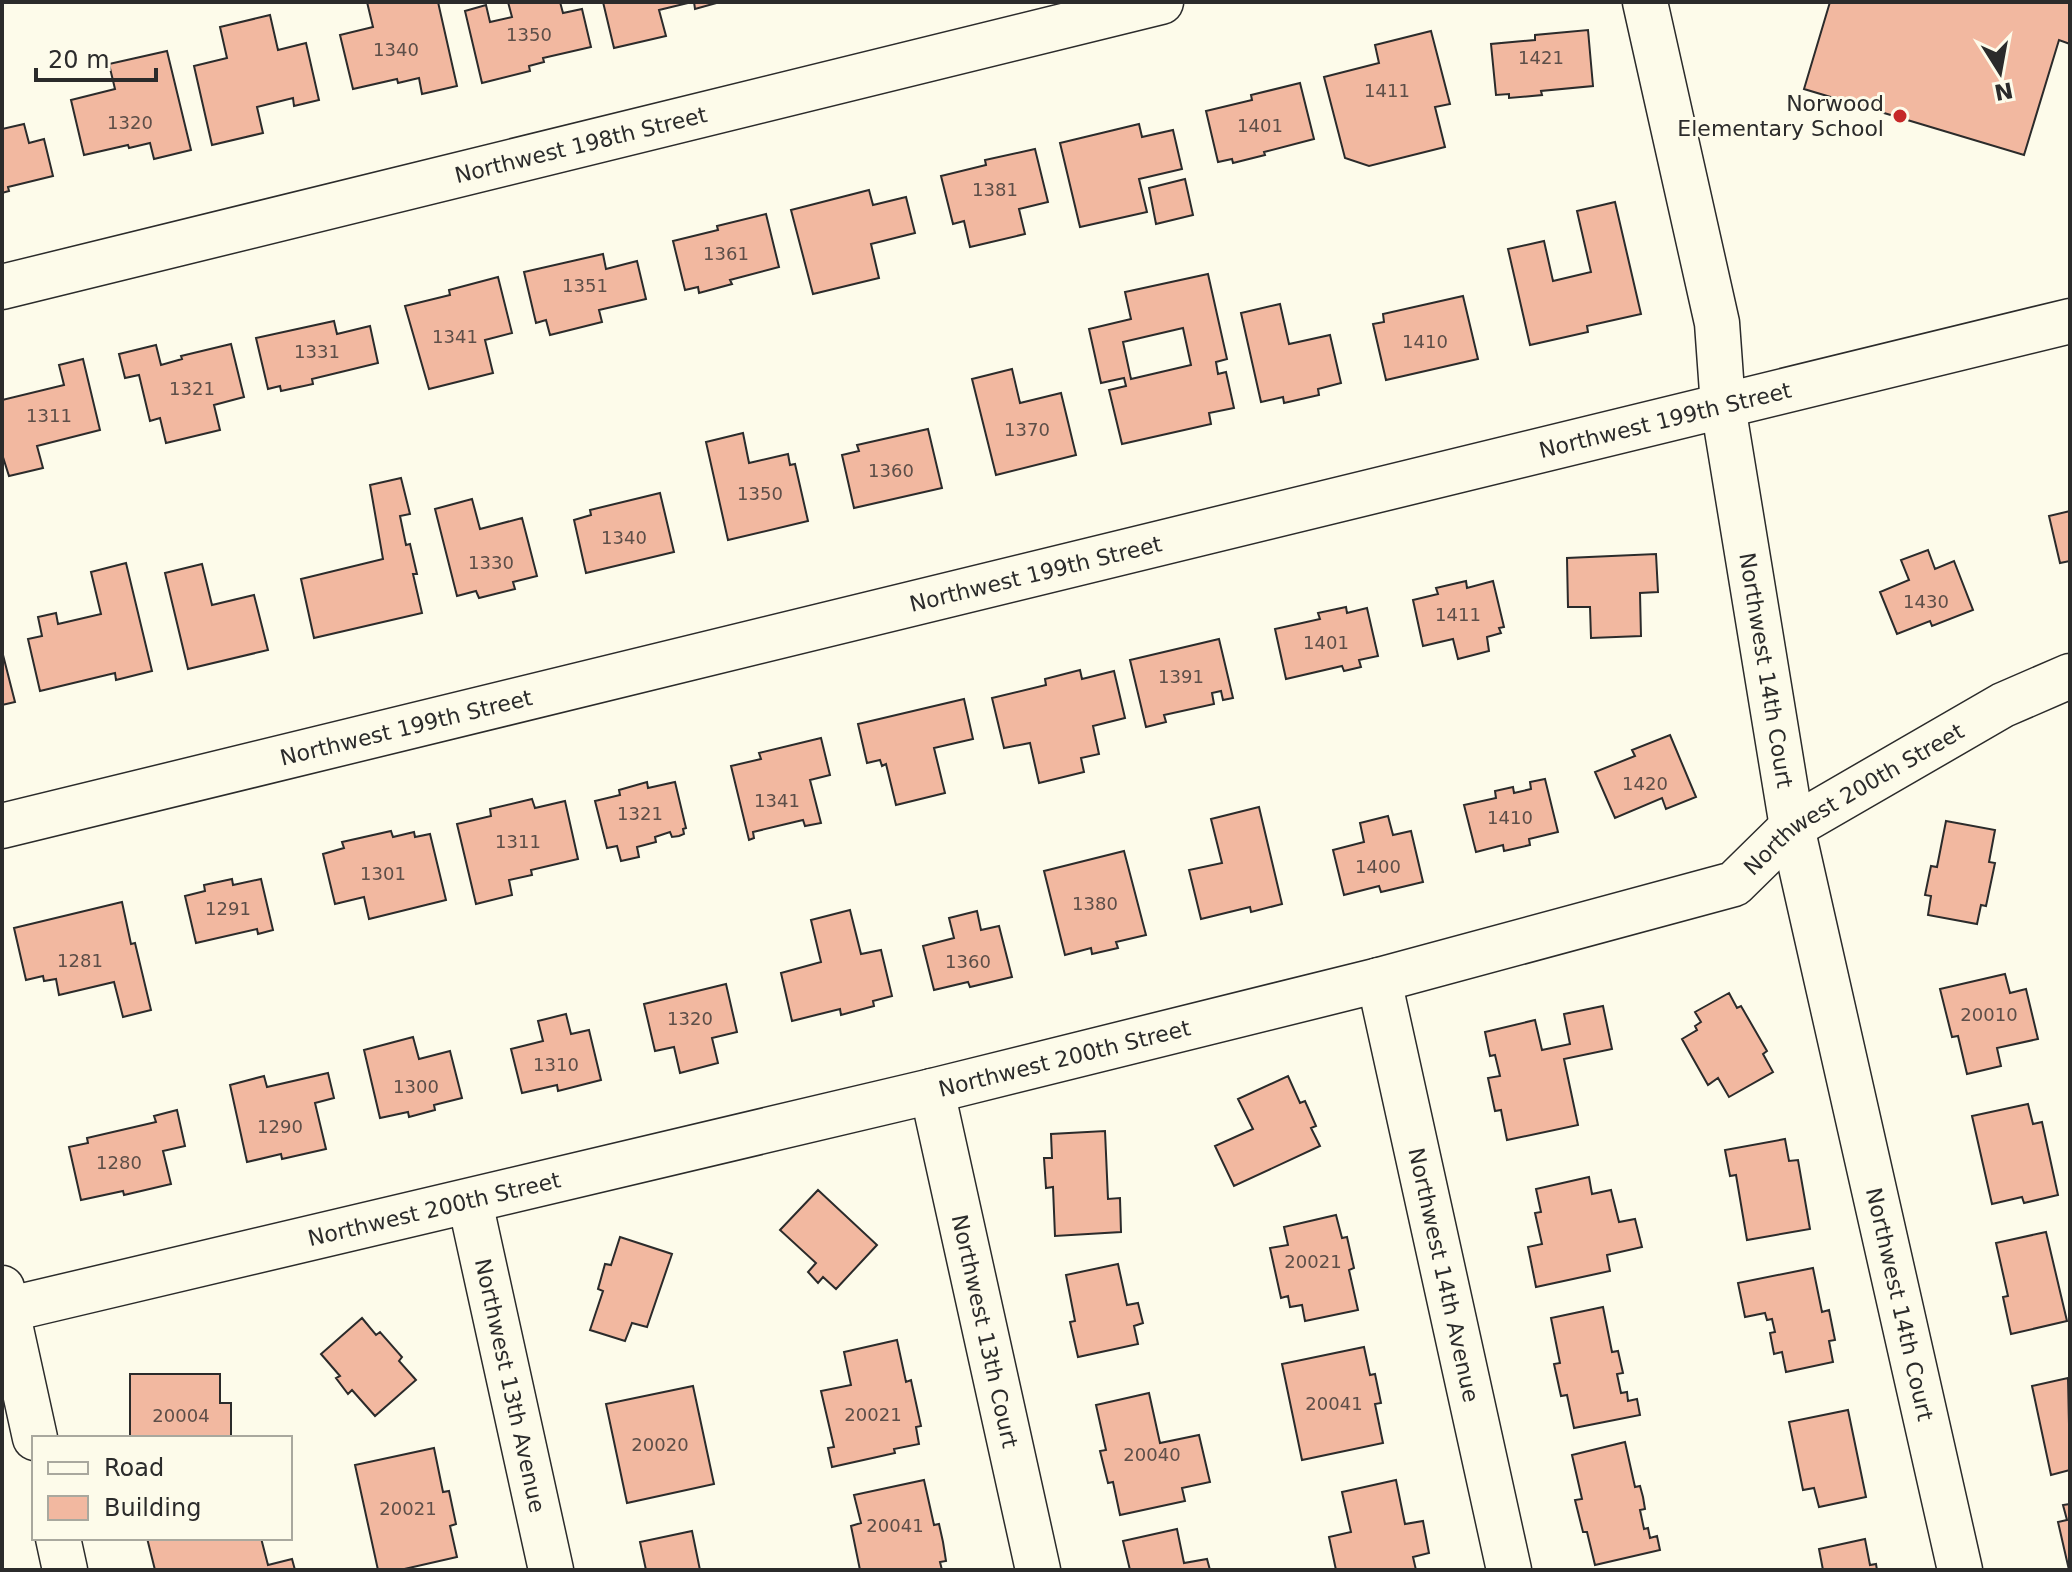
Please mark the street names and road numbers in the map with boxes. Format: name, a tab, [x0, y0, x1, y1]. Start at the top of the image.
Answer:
street label: Northwest 198th Street	[452, 102, 710, 188]
street label: Northwest 199th Street	[1536, 377, 1794, 463]
street label: Northwest 199th Street	[907, 531, 1165, 616]
street label: Northwest 14th Court	[1735, 551, 1798, 790]
street label: Northwest 199th Street	[277, 684, 535, 770]
street label: Northwest 200th Street	[1739, 718, 1968, 880]
street label: Northwest 200th Street	[936, 1015, 1193, 1101]
street label: Northwest 14th Avenue	[1404, 1145, 1484, 1404]
street label: Northwest 200th Street	[305, 1167, 563, 1251]
street label: Northwest 14th Court	[1861, 1185, 1938, 1423]
street label: Northwest 13th Court	[947, 1212, 1023, 1451]
street label: Northwest 13th Avenue	[470, 1256, 551, 1515]

